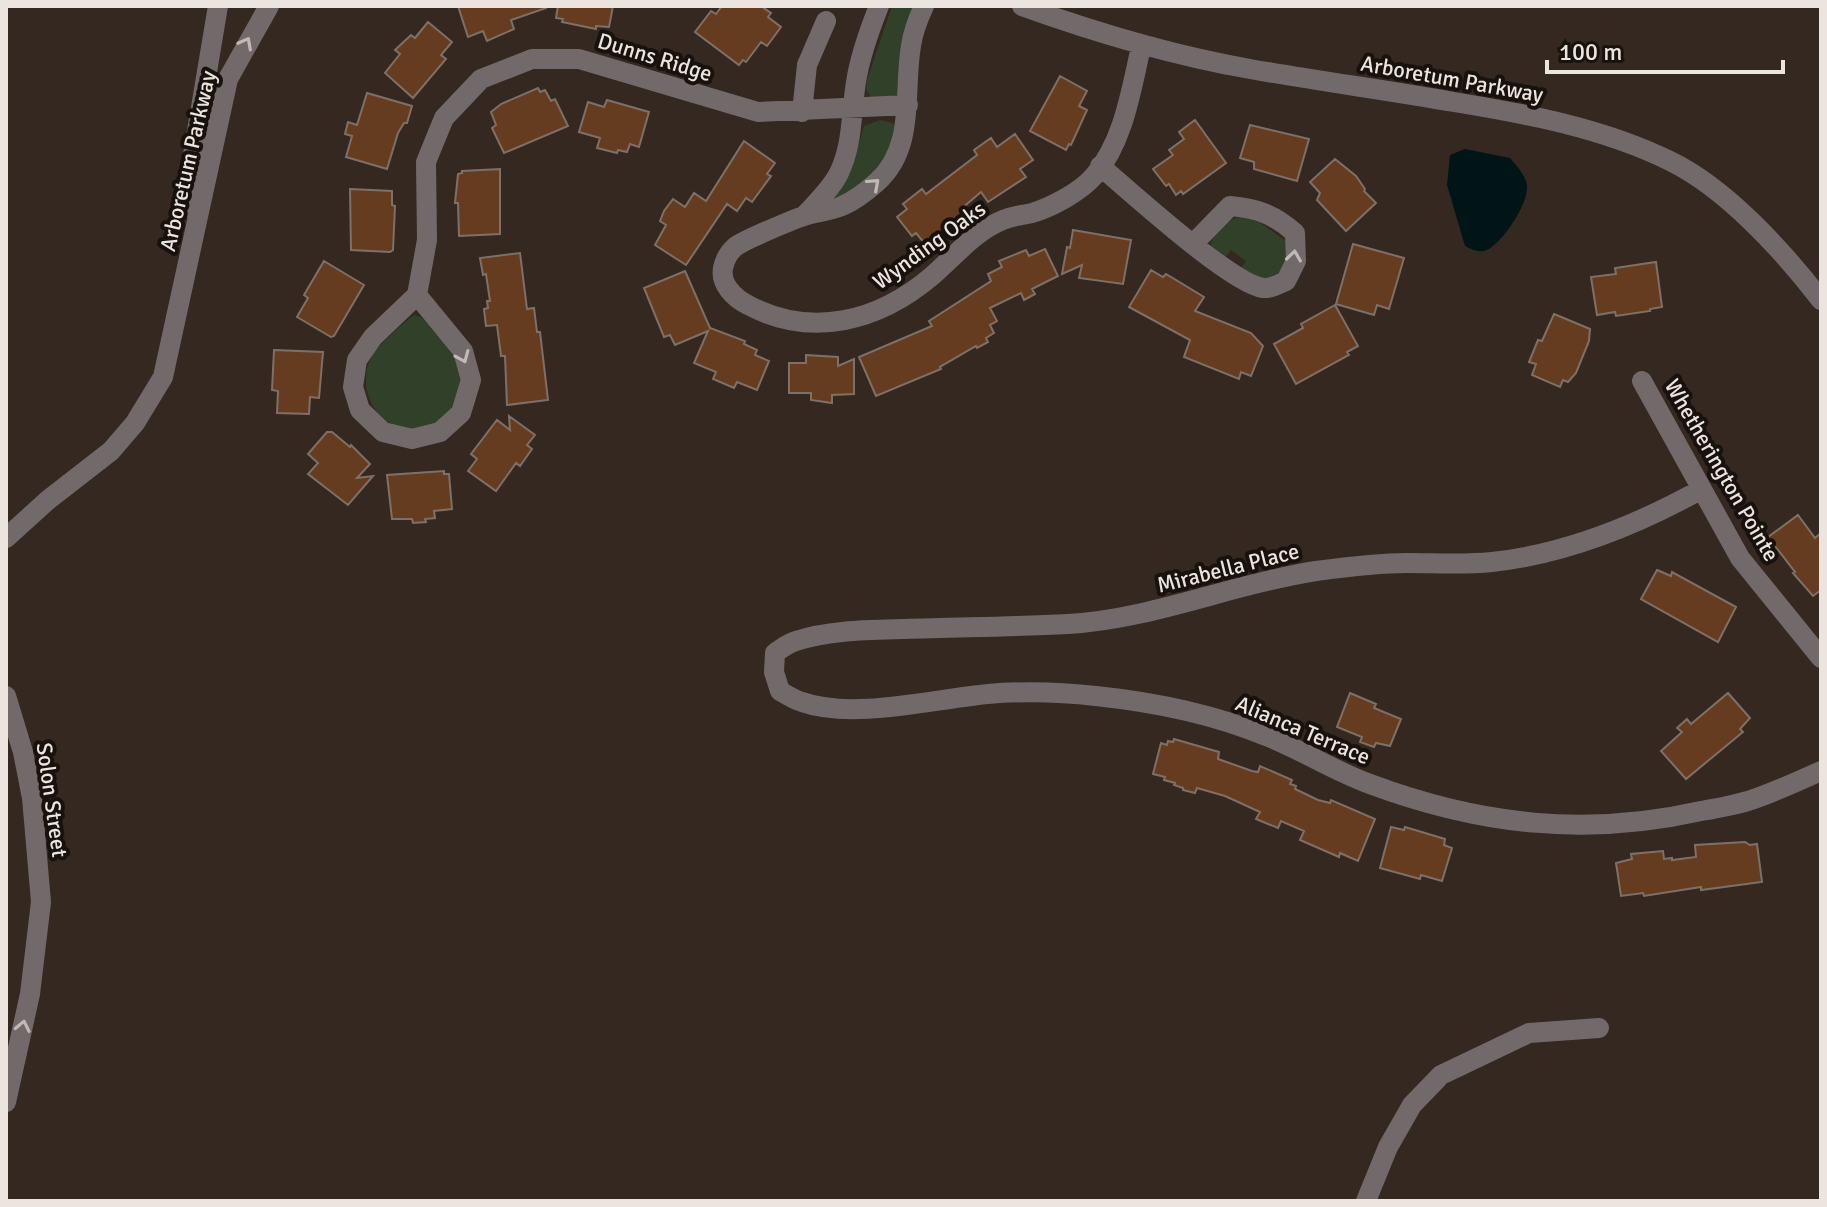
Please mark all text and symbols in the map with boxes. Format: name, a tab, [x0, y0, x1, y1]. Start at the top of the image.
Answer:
scale bar	[1547, 24, 1783, 74]
street label: Dunns Ridge	[595, 27, 715, 87]
one-way arrow	[237, 37, 252, 52]
text: 100 m	[1559, 37, 1622, 67]
street label: Arboretum Parkway	[1359, 50, 1546, 108]
street label: Arboretum Parkway	[154, 67, 222, 254]
one-way arrow	[864, 179, 879, 193]
street label: Wynding Oaks	[867, 195, 991, 295]
one-way arrow	[1285, 249, 1302, 262]
one-way arrow	[453, 349, 470, 363]
street label: Whetherington Pointe	[1659, 374, 1785, 566]
street label: Mirabella Place	[1154, 537, 1302, 599]
street label: Alianca Terrace	[1232, 690, 1374, 770]
street label: Solon Street	[31, 741, 73, 859]
one-way arrow	[14, 1020, 31, 1033]

